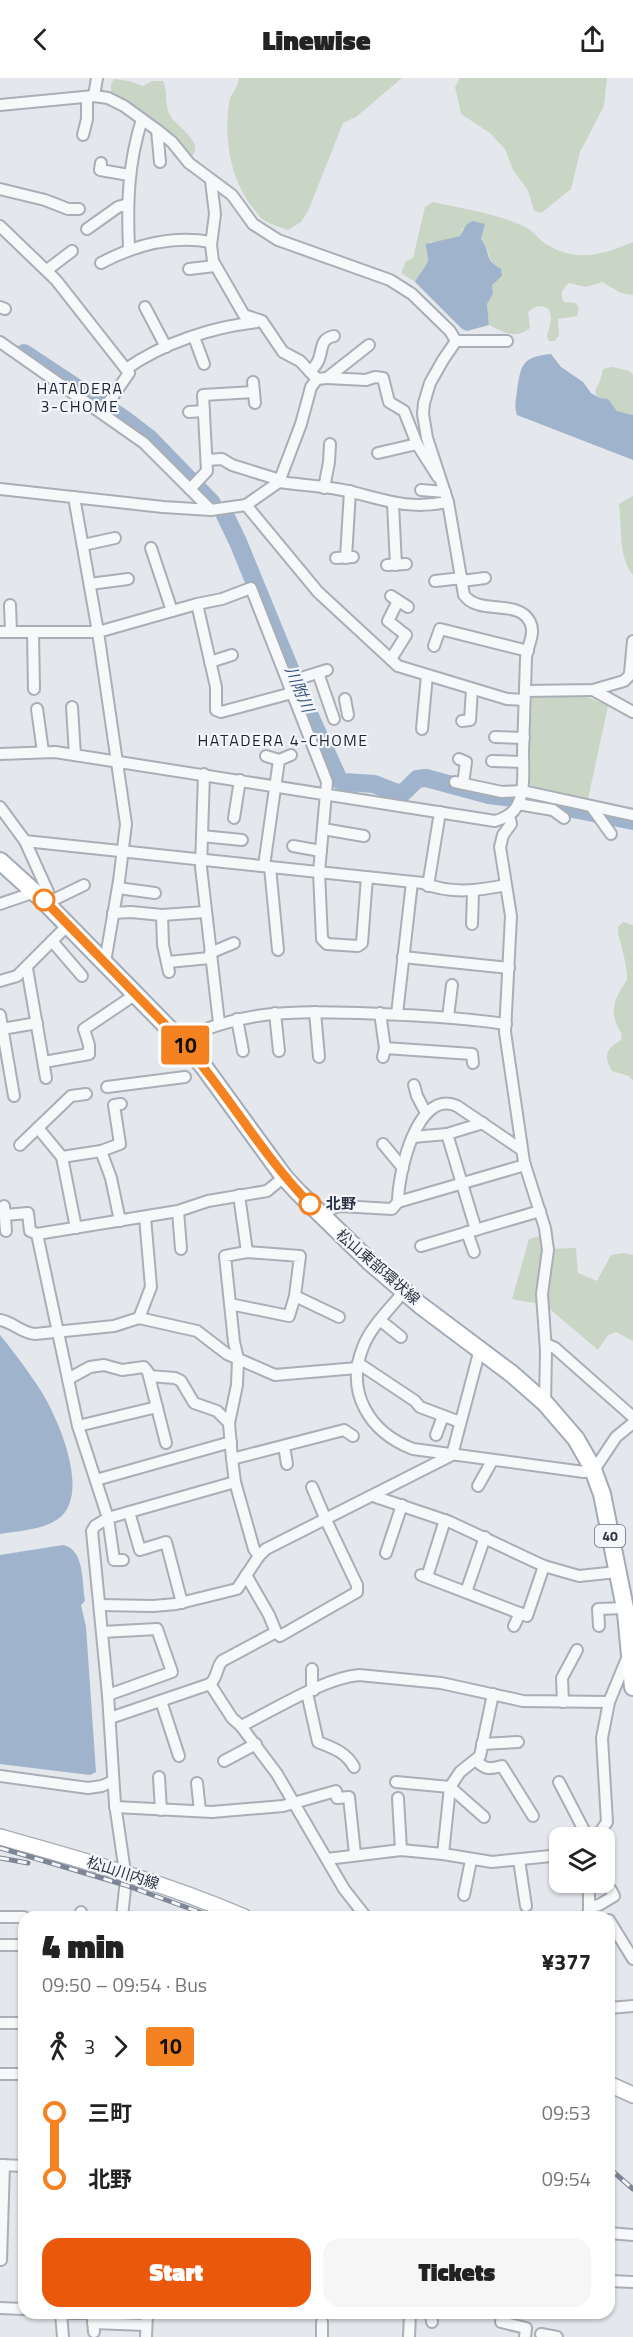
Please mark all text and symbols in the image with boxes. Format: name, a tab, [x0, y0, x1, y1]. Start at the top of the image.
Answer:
text: Linewise	[262, 19, 371, 60]
icon: back	[24, 23, 57, 56]
icon: share	[576, 23, 609, 56]
district label: HATADERA 3-CHOME	[36, 376, 124, 418]
water label: 川附川	[280, 662, 321, 718]
district label: HATADERA 4-CHOME	[197, 728, 369, 752]
unlabelled marker	[33, 889, 55, 911]
line badge: 10	[158, 1026, 212, 1064]
text: 10	[173, 1029, 197, 1061]
place label: 北野	[326, 1192, 356, 1215]
marker: 北野	[299, 1193, 321, 1215]
street label: 松山東部環状線	[331, 1223, 426, 1310]
road number: 40	[595, 1525, 625, 1547]
map controls	[549, 1827, 615, 1893]
button: layers	[549, 1827, 615, 1893]
street label: 松山川内線	[84, 1850, 162, 1895]
text: 4 min	[42, 1921, 124, 1971]
text: ¥377	[542, 1945, 591, 1979]
text: 09:50 – 09:54 · Bus	[42, 1969, 207, 2000]
icon: walk	[42, 2030, 75, 2063]
icon: forward	[104, 2030, 137, 2063]
text: 10	[158, 2030, 182, 2062]
text: 3	[84, 2031, 95, 2062]
text: 三町	[88, 2096, 132, 2130]
text: 09:53	[542, 2097, 591, 2128]
text: 北野	[88, 2162, 132, 2196]
text: 09:54	[542, 2163, 591, 2194]
button: Start	[42, 2238, 311, 2307]
button: Tickets	[323, 2238, 591, 2307]

